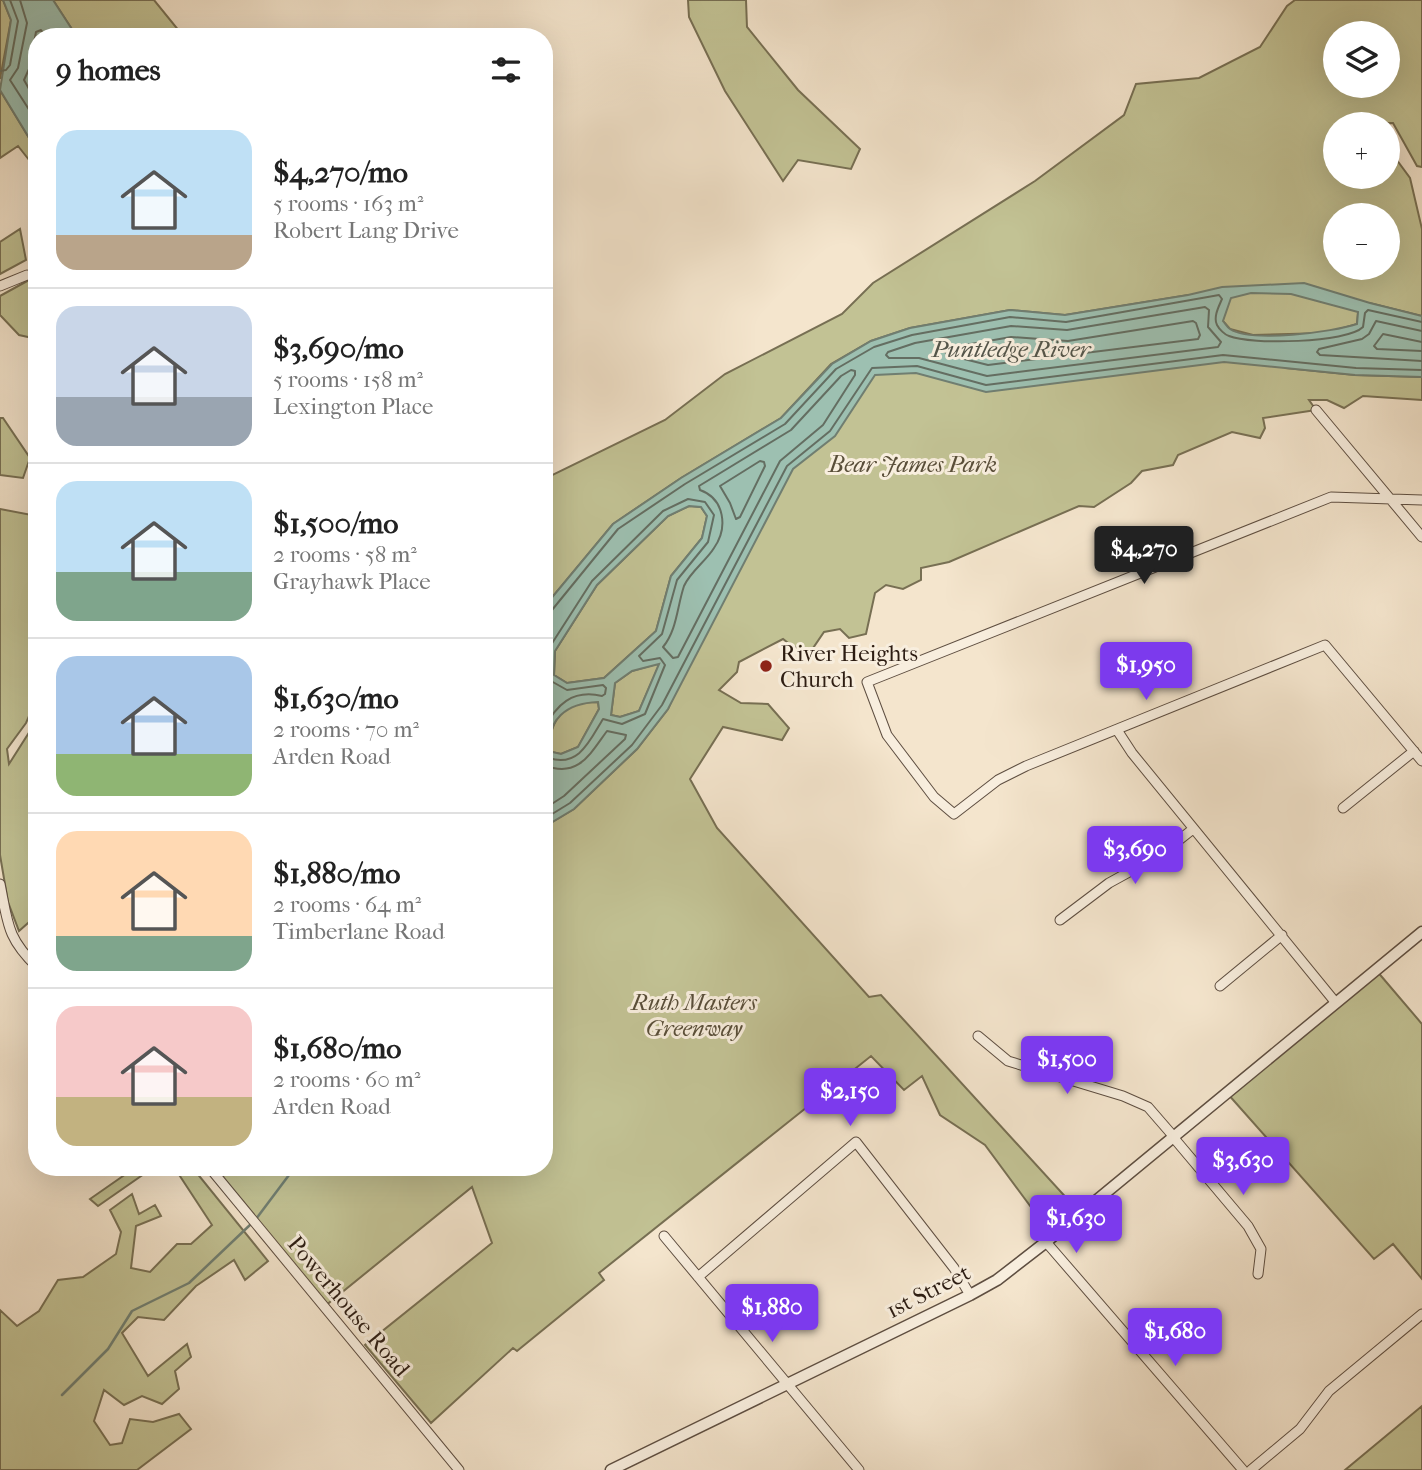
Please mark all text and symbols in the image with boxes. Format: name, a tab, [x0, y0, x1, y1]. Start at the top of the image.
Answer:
map controls	[1323, 21, 1400, 280]
button: layers	[1323, 21, 1400, 98]
icon: filters	[487, 51, 525, 89]
text: 9 homes	[56, 53, 161, 88]
button: +	[1323, 112, 1400, 189]
text: $4,270/mo	[273, 155, 408, 190]
icon: home	[112, 158, 196, 242]
text: 5 rooms · 163 m²	[273, 190, 423, 217]
button: −	[1323, 203, 1400, 280]
text: Robert Lang Drive	[273, 217, 459, 244]
text: $3,690/mo	[273, 331, 404, 366]
icon: home	[112, 334, 196, 418]
water label: Puntledge River	[931, 335, 1093, 363]
text: 5 rooms · 158 m²	[273, 366, 423, 393]
text: Lexington Place	[273, 393, 433, 420]
park label: Bear James Park	[827, 451, 997, 478]
text: $1,500/mo	[273, 506, 399, 541]
icon: home	[112, 509, 196, 593]
pin: $4,270	[1087, 526, 1201, 586]
text: $4,270	[1110, 535, 1178, 562]
text: 2 rooms · 58 m²	[273, 541, 417, 568]
text: Grayhawk Place	[273, 568, 431, 595]
place label: River Heights Church	[780, 640, 918, 693]
pin: $1,950	[1089, 642, 1203, 702]
text: $1,950	[1116, 651, 1176, 678]
marker: River Heights Church	[758, 658, 774, 674]
text: $1,630/mo	[273, 681, 399, 716]
icon: home	[112, 684, 196, 768]
text: 2 rooms · 70 m²	[273, 716, 419, 743]
text: Arden Road	[273, 743, 391, 770]
pin: $3,690	[1078, 826, 1192, 886]
text: $3,690	[1103, 835, 1167, 862]
text: $1,880/mo	[273, 856, 400, 891]
icon: home	[112, 859, 196, 943]
text: 2 rooms · 64 m²	[273, 891, 421, 918]
text: Timberlane Road	[273, 918, 445, 945]
park label: Ruth Masters Greenway	[629, 989, 758, 1042]
text: $1,680/mo	[273, 1031, 401, 1066]
icon: home	[112, 1034, 196, 1118]
pin: $1,500	[1010, 1036, 1124, 1096]
text: $1,500	[1037, 1045, 1097, 1072]
text: 2 rooms · 60 m²	[273, 1066, 420, 1093]
pin: $2,150	[793, 1068, 907, 1128]
text: $2,150	[820, 1077, 880, 1104]
text: Arden Road	[273, 1093, 391, 1120]
pin: $3,630	[1186, 1138, 1300, 1197]
text: $3,630	[1212, 1146, 1274, 1173]
pin: $1,630	[1019, 1196, 1133, 1255]
text: $1,630	[1046, 1204, 1106, 1231]
street label: Powerhouse Road	[282, 1230, 416, 1383]
street label: 1st Street	[882, 1259, 975, 1324]
pin: $1,880	[715, 1284, 829, 1344]
text: $1,880	[741, 1293, 803, 1320]
pin: $1,680	[1118, 1308, 1232, 1368]
text: $1,680	[1144, 1317, 1206, 1344]

